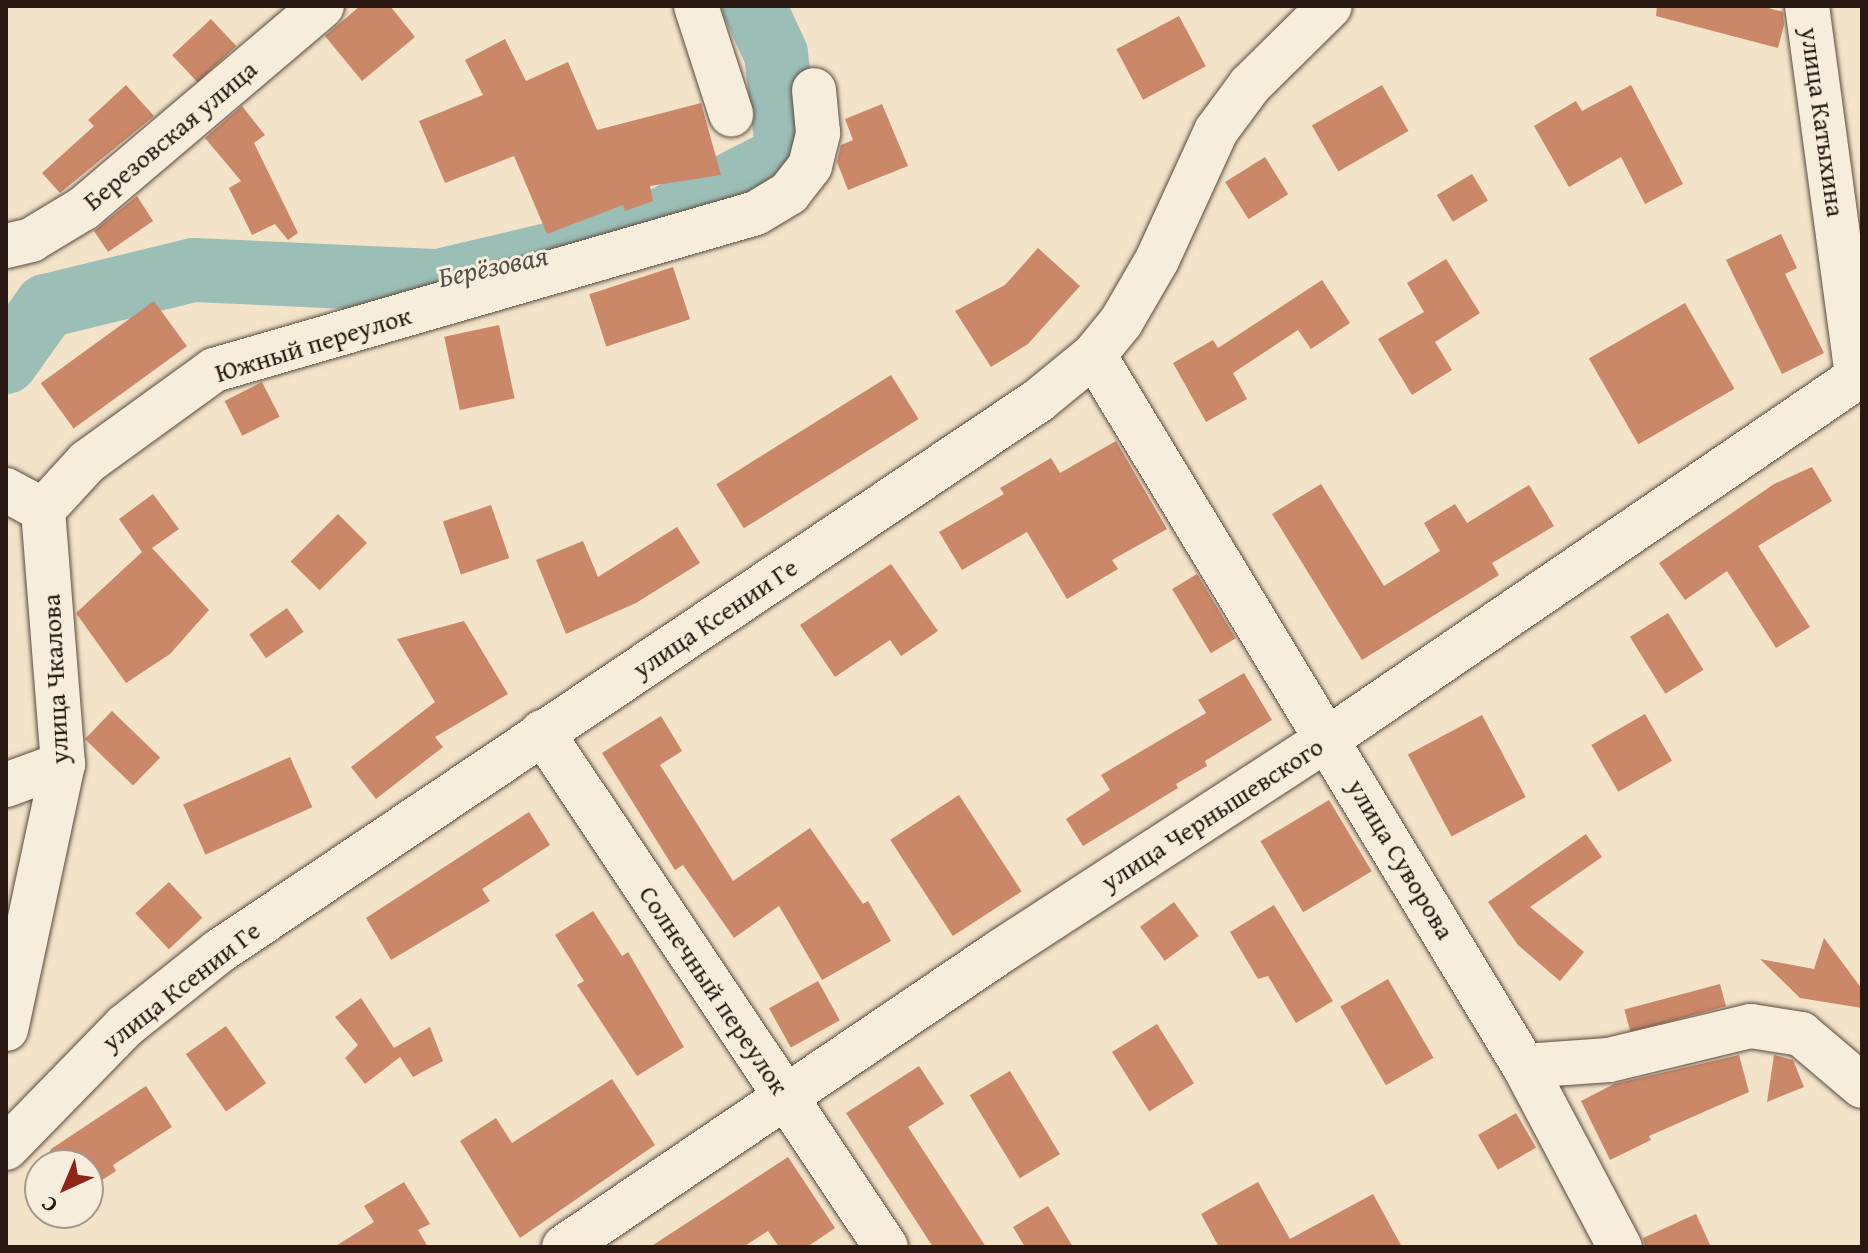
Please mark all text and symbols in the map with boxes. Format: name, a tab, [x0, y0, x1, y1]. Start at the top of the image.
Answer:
street label: улица Катыхина	[1794, 25, 1852, 219]
street label: Березовская улица	[77, 53, 263, 217]
water label: Берёзовая	[435, 238, 551, 294]
street label: Южный переулок	[211, 299, 415, 389]
street label: улица Ксении Ге	[627, 551, 803, 685]
street label: улица Чкалова	[35, 593, 75, 765]
street label: улица Чернышевского	[1095, 731, 1329, 897]
street label: улица Суворова	[1341, 773, 1461, 945]
street label: Солнечный переулок	[633, 880, 795, 1100]
street label: улица Ксении Ге	[96, 915, 266, 1057]
north arrow	[24, 1149, 104, 1229]
text: С	[33, 1189, 64, 1221]

